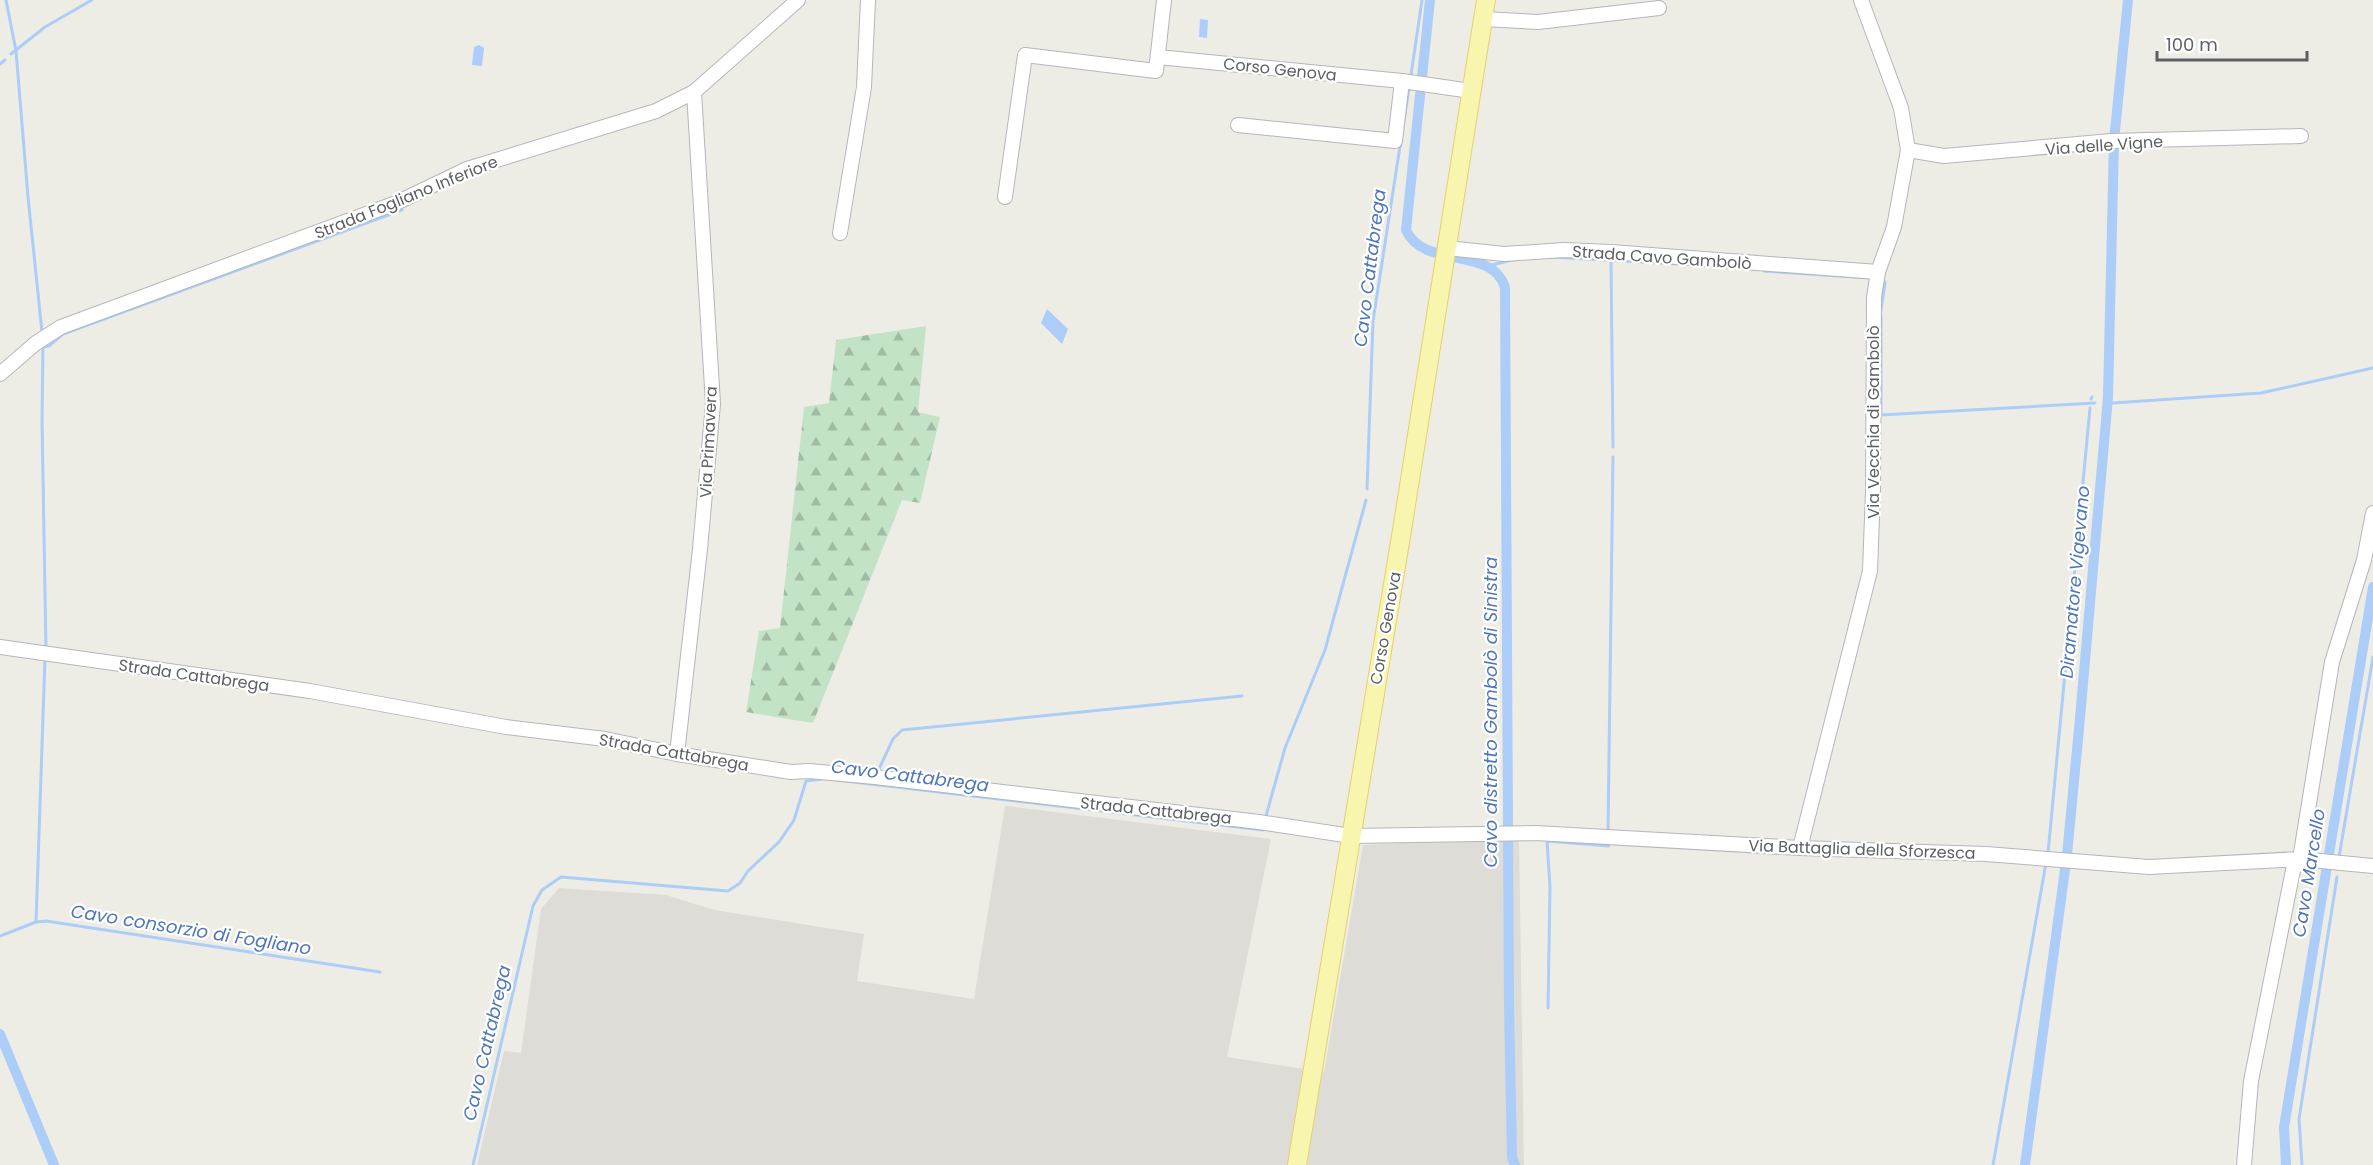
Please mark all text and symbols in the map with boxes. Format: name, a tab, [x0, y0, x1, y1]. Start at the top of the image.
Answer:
scale bar	[2157, 24, 2307, 62]
text: 100 m	[2166, 32, 2218, 57]
street label: Corso Genova	[1222, 52, 1338, 87]
street label: Via delle Vigne	[2044, 130, 2164, 161]
street label: Strada Fogliano Inferiore	[311, 150, 501, 245]
water label: Cavo Cattabrega	[1347, 188, 1392, 348]
street label: Strada Cavo Gambolò	[1572, 240, 1752, 275]
street label: Via Vecchia di Gambolò	[1862, 325, 1885, 519]
street label: Via Primavera	[694, 386, 723, 499]
water label: Diramatore Vigevano	[2054, 485, 2095, 679]
water label: Cavo distretto Gambolò di Sinistra	[1478, 557, 1503, 867]
street label: Corso Genova	[1364, 570, 1407, 686]
street label: Strada Cattabrega	[117, 654, 271, 697]
street label: Strada Cattabrega	[597, 728, 751, 777]
water label: Cavo Cattabrega	[830, 753, 990, 798]
street label: Strada Cattabrega	[1079, 791, 1233, 830]
water label: Cavo Marcello	[2286, 807, 2331, 939]
street label: Via Battaglia della Sforzesca	[1748, 834, 1976, 865]
water label: Cavo consorzio di Fogliano	[69, 898, 313, 961]
water label: Cavo Cattabrega	[456, 963, 517, 1123]

